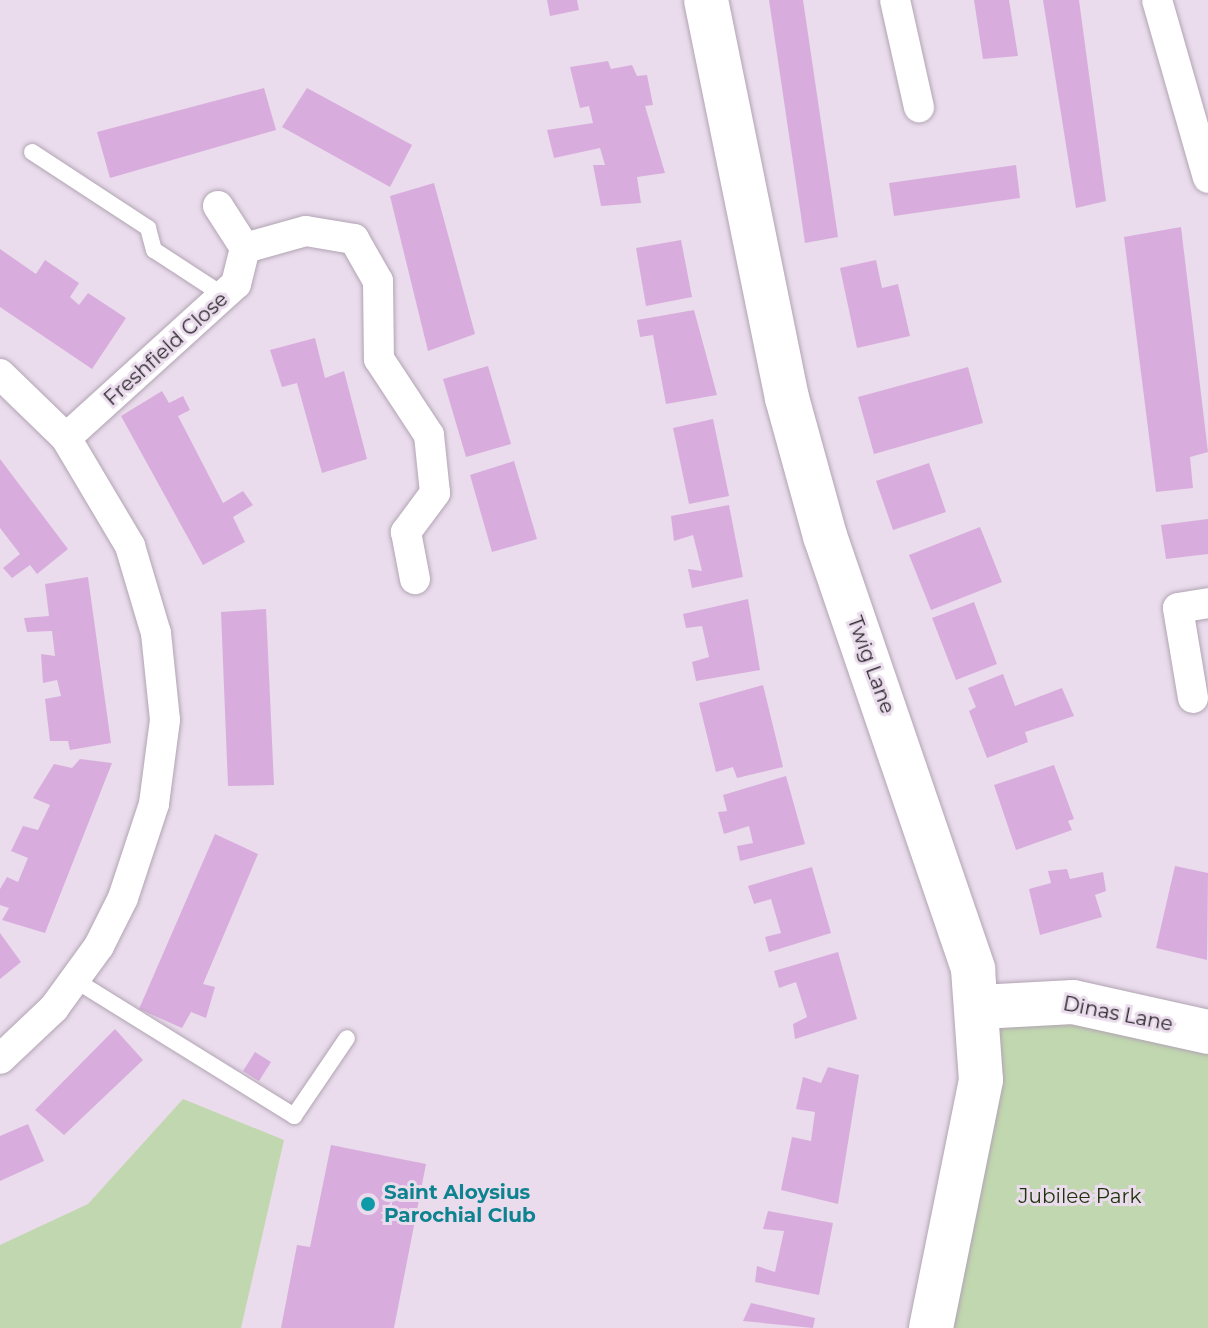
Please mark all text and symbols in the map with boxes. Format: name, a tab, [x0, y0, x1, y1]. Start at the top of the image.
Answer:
street label: Freshfield Close	[99, 287, 233, 411]
street label: Twig Lane	[842, 613, 900, 717]
street label: Dinas Lane	[1061, 992, 1175, 1036]
place label: Saint Aloysius Parochial Club	[384, 1180, 536, 1227]
park label: Jubilee Park	[1019, 1184, 1141, 1208]
marker: Saint Aloysius Parochial Club	[359, 1195, 377, 1213]

